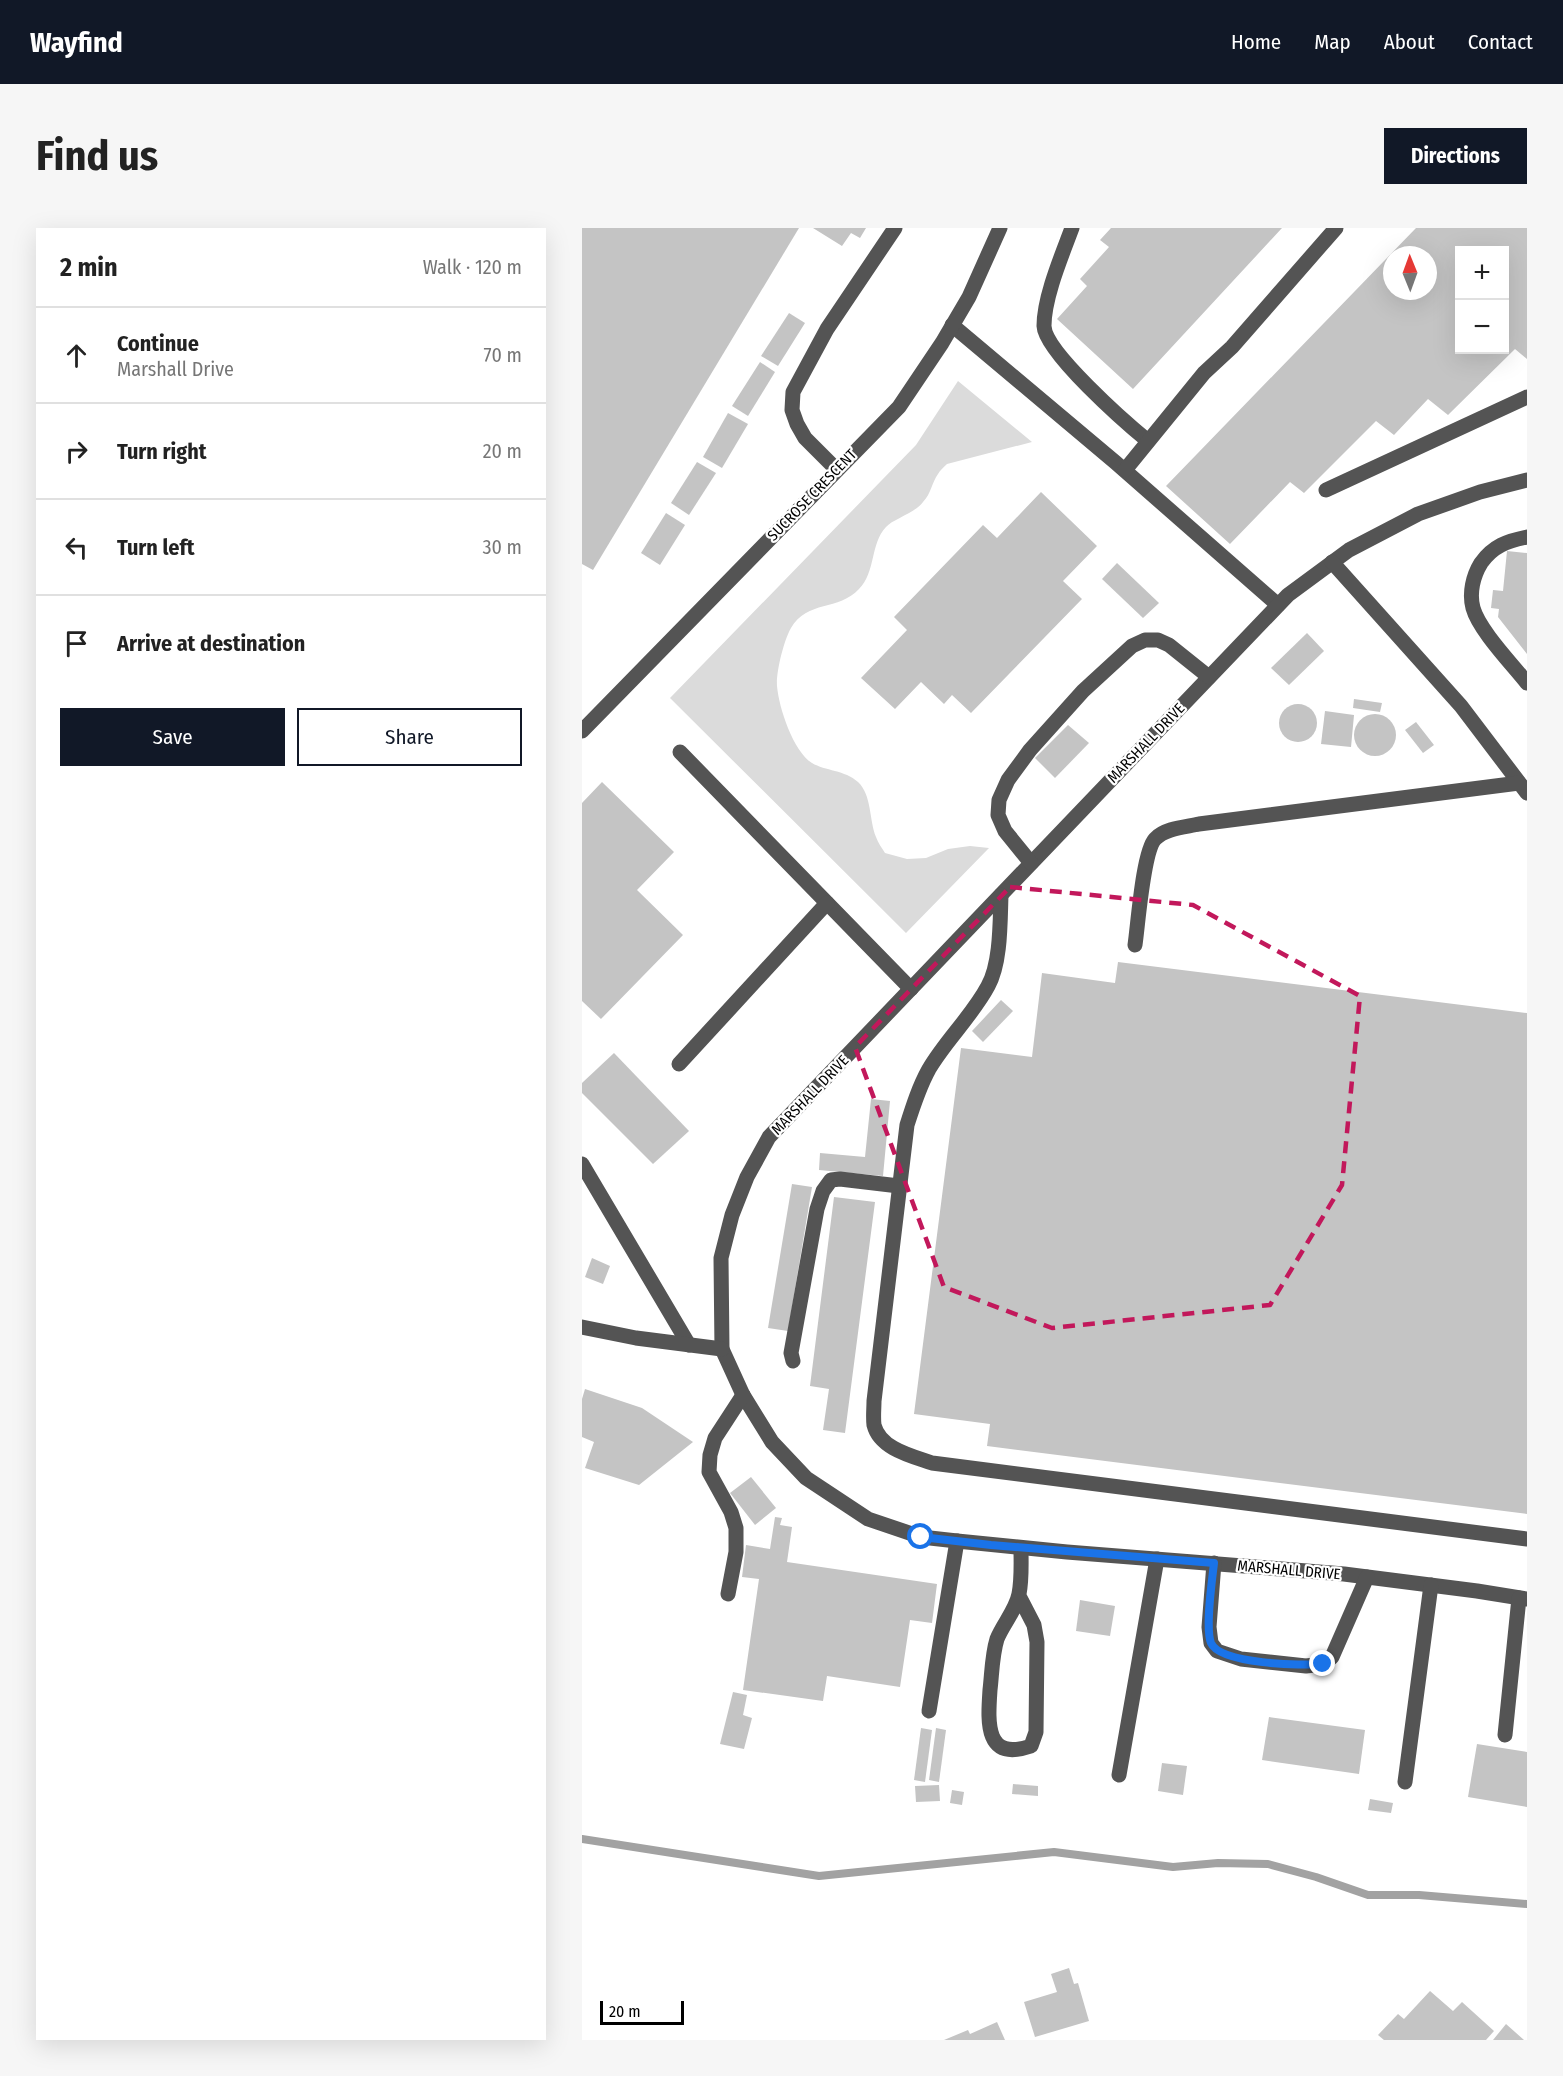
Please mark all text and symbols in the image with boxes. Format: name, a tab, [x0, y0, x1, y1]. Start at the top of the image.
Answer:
text: Wayfind	[30, 26, 123, 59]
text: Home	[1231, 29, 1281, 55]
text: Map	[1314, 29, 1351, 55]
text: About	[1384, 29, 1435, 55]
text: Contact	[1468, 29, 1533, 55]
button: Directions	[1384, 128, 1527, 184]
text: Find us	[36, 131, 158, 181]
north arrow	[1383, 246, 1437, 300]
map controls	[1455, 246, 1509, 354]
button: +	[1455, 246, 1509, 300]
text: 2 min	[60, 252, 118, 283]
text: Walk · 120 m	[423, 255, 522, 279]
button: −	[1455, 300, 1509, 354]
text: Continue	[117, 330, 199, 357]
icon: ahead	[60, 339, 93, 372]
text: 70 m	[484, 343, 522, 367]
text: Marshall Drive	[117, 357, 234, 381]
icon: right	[60, 435, 93, 468]
text: Turn right	[117, 438, 206, 465]
text: 20 m	[483, 439, 522, 463]
street label: SUCROSE CRESCENT	[764, 445, 860, 544]
icon: left	[60, 531, 93, 564]
text: Turn left	[117, 534, 195, 561]
text: 30 m	[482, 535, 522, 559]
icon: arrive	[60, 627, 93, 660]
text: Arrive at destination	[117, 630, 305, 657]
street label: MARSHALL DRIVE	[1104, 700, 1188, 786]
button: Save	[60, 708, 285, 766]
button: Share	[297, 708, 522, 766]
street label: MARSHALL DRIVE	[768, 1052, 852, 1138]
route start	[907, 1523, 933, 1549]
street label: MARSHALL DRIVE	[1237, 1557, 1341, 1583]
route end	[1309, 1650, 1335, 1676]
scale bar	[600, 1998, 684, 2026]
text: 20 m	[609, 2002, 640, 2021]

